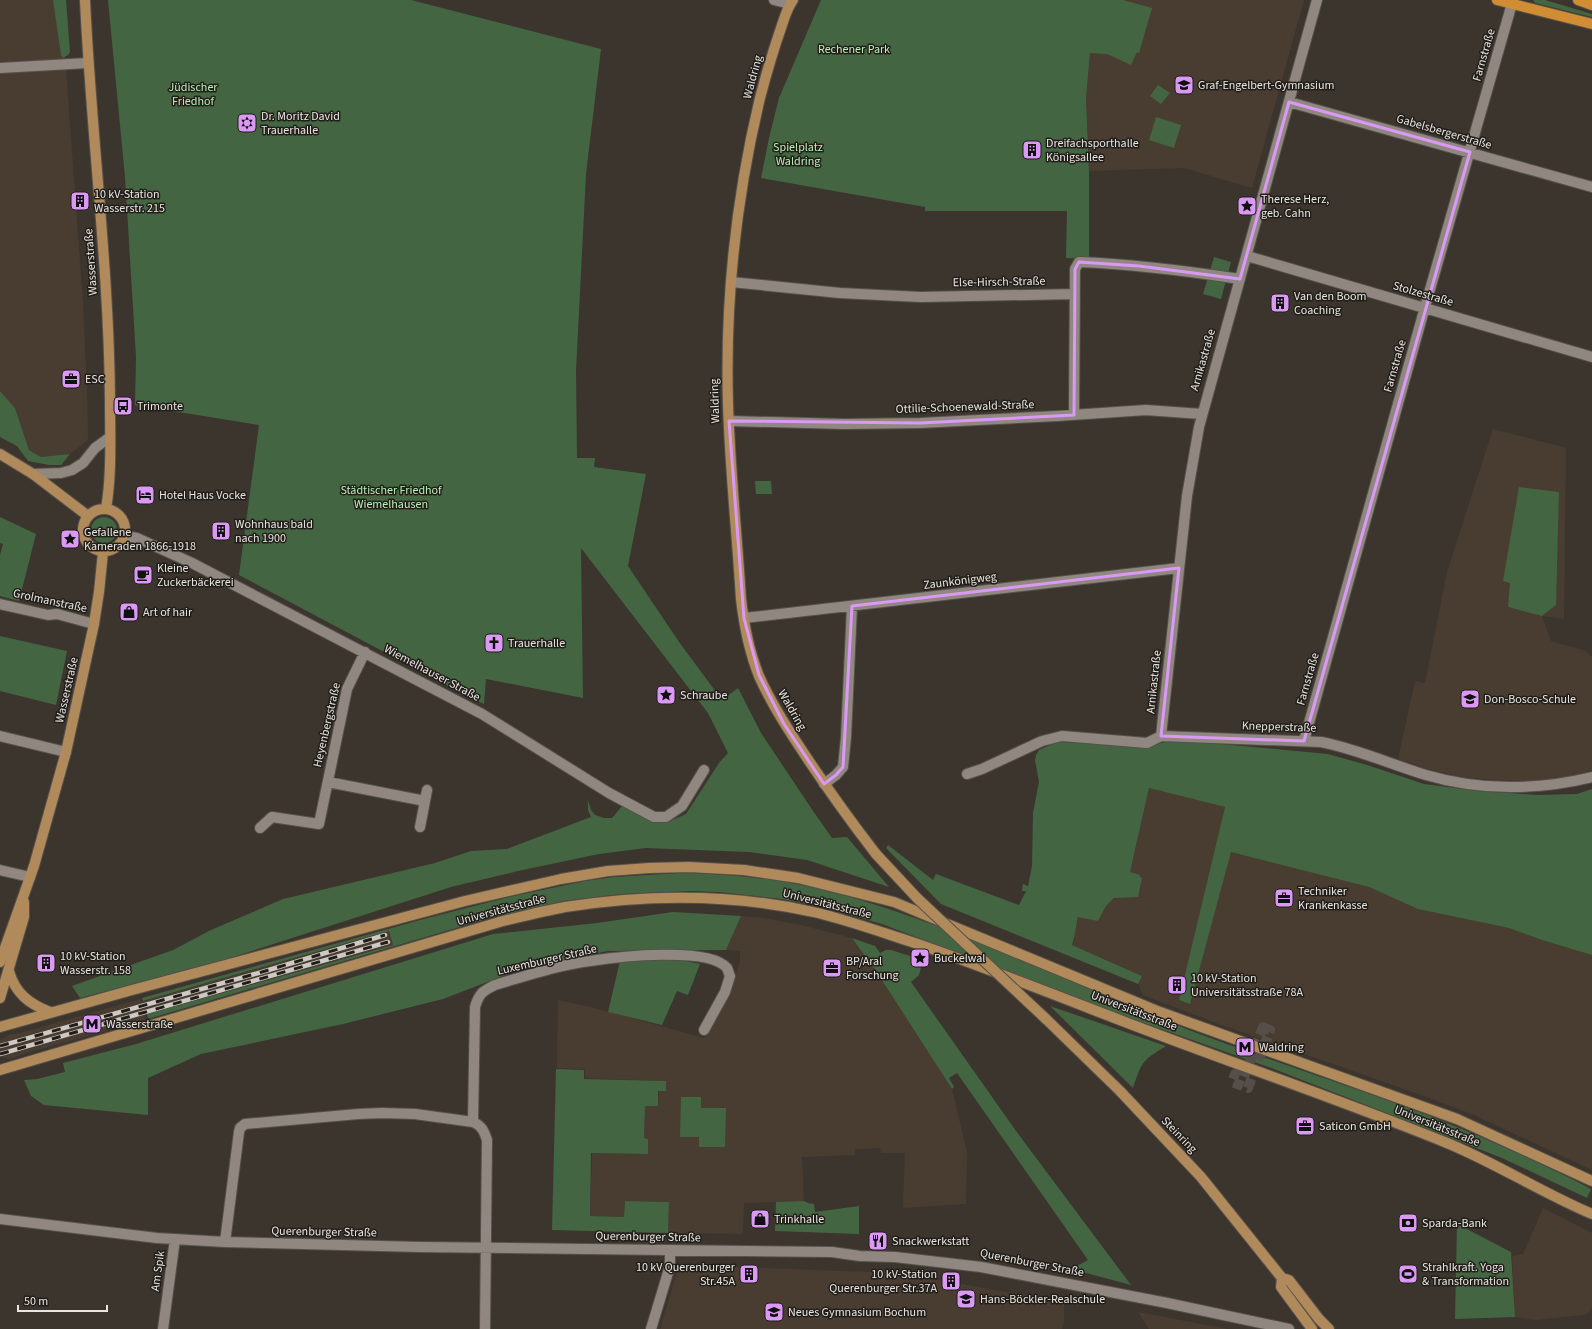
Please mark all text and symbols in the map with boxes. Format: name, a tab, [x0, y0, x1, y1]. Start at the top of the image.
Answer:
street label: Farnstraße	[1468, 27, 1500, 83]
park label: Rechener Park	[818, 41, 890, 58]
street label: Waldring	[739, 53, 767, 101]
school or university icon: Graf-Engelbert-Gymnasium	[1173, 74, 1195, 96]
place label: Graf-Engelbert-Gymnasium	[1198, 77, 1334, 94]
park label: Jüdischer Friedhof	[168, 79, 218, 110]
place label: Dr. Moritz David Trauerhalle	[261, 108, 340, 139]
street label: Gabelsbergerstraße	[1394, 110, 1494, 154]
synagogue icon: Dr. Moritz David Trauerhalle	[236, 112, 258, 134]
place label: Dreifachsporthalle Königsallee	[1046, 135, 1139, 166]
park label: Spielplatz Waldring	[773, 139, 823, 170]
building icon: Dreifachsporthalle Königsallee	[1021, 139, 1043, 161]
place label: 10 kV-Station Wasserstr. 215	[94, 186, 165, 217]
building icon: 10 kV-Station Wasserstr. 215	[69, 190, 91, 212]
place label: Therese Herz, geb. Cahn	[1261, 191, 1329, 222]
place icon: Therese Herz, geb. Cahn	[1236, 195, 1258, 217]
street label: Wasserstraße	[80, 228, 102, 296]
street label: Else-Hirsch-Straße	[953, 273, 1046, 291]
street label: Stolzestraße	[1391, 277, 1455, 311]
place label: Van den Boom Coaching	[1294, 288, 1367, 319]
building icon: Van den Boom Coaching	[1269, 292, 1291, 314]
street label: Arnikastraße	[1186, 327, 1220, 393]
street label: Farnstraße	[1379, 338, 1411, 394]
office icon: ESC	[60, 368, 82, 390]
place label: ESC	[85, 371, 105, 388]
street label: Waldring	[706, 378, 724, 424]
bus stop icon: Trimonte	[112, 395, 134, 417]
street label: Ottilie-Schoenewald-Straße	[895, 396, 1035, 418]
place label: Trimonte	[137, 398, 183, 415]
park label: Städtischer Friedhof Wiemelhausen	[340, 482, 442, 513]
hotel icon: Hotel Haus Vocke	[134, 484, 156, 506]
place label: Hotel Haus Vocke	[159, 487, 246, 504]
place label: Wohnhaus bald nach 1900	[235, 516, 313, 547]
building icon: Wohnhaus bald nach 1900	[210, 520, 232, 542]
place label: Gefallene Kameraden 1866-1918	[84, 524, 196, 555]
place icon: Gefallene Kameraden 1866-1918	[59, 528, 81, 550]
place label: Kleine Zuckerbäckerei	[157, 560, 234, 591]
cafe icon: Kleine Zuckerbäckerei	[132, 564, 154, 586]
street label: Zaunkönigweg	[922, 568, 998, 594]
street label: Grolmanstraße	[11, 585, 89, 617]
shop icon: Art of hair	[118, 601, 140, 623]
place label: Art of hair	[143, 604, 193, 621]
church icon: Trauerhalle	[483, 632, 505, 654]
place label: Trauerhalle	[508, 635, 565, 652]
street label: Wiemelhauser Straße	[381, 640, 483, 706]
street label: Arnikastraße	[1142, 649, 1166, 715]
street label: Farnstraße	[1292, 651, 1324, 707]
street label: Wasserstraße	[51, 655, 83, 725]
street label: Heyenbergstraße	[309, 681, 345, 769]
place icon: Schraube	[655, 684, 677, 706]
street label: Waldring	[773, 686, 811, 734]
place label: Schraube	[680, 687, 728, 704]
school or university icon: Don-Bosco-Schule	[1459, 688, 1481, 710]
place label: Don-Bosco-Schule	[1484, 691, 1576, 708]
street label: Knepperstraße	[1241, 717, 1317, 737]
place label: Techniker Krankenkasse	[1298, 883, 1368, 914]
street label: Universitätsstraße	[781, 885, 873, 923]
office icon: Techniker Krankenkasse	[1273, 887, 1295, 909]
street label: Universitätsstraße	[455, 890, 547, 930]
street label: Luxemburger Straße	[495, 940, 599, 980]
place icon: Buckelwal	[909, 947, 931, 969]
place label: 10 kV-Station Wasserstr. 158	[60, 948, 131, 979]
place label: Buckelwal	[934, 950, 985, 967]
building icon: 10 kV-Station Wasserstr. 158	[35, 952, 57, 974]
place label: BP/Aral Forschung	[846, 953, 899, 984]
office icon: BP/Aral Forschung	[821, 957, 843, 979]
place label: 10 kV-Station Universitätsstraße 78A	[1191, 970, 1303, 1001]
building icon: 10 kV-Station Universitätsstraße 78A	[1166, 974, 1188, 996]
street label: Universitätsstraße	[1088, 987, 1180, 1035]
metro station icon: Wasserstraße	[81, 1013, 103, 1035]
place label: Wasserstraße	[106, 1016, 173, 1033]
metro station icon: Waldring	[1234, 1036, 1256, 1058]
place label: Waldring	[1259, 1039, 1304, 1056]
street label: Universitätsstraße	[1392, 1101, 1482, 1151]
street label: Steinring	[1157, 1113, 1201, 1157]
office icon: Saticon GmbH	[1294, 1115, 1316, 1137]
place label: Saticon GmbH	[1319, 1118, 1391, 1135]
shop icon: Trinkhalle	[749, 1208, 771, 1230]
place label: Trinkhalle	[774, 1211, 824, 1228]
bank icon: Sparda-Bank	[1397, 1212, 1419, 1234]
place label: Sparda-Bank	[1422, 1215, 1487, 1232]
street label: Querenburger Straße	[271, 1223, 377, 1241]
street label: Querenburger Straße	[595, 1228, 701, 1246]
restaurant icon: Snackwerkstatt	[867, 1230, 889, 1252]
place label: Snackwerkstatt	[892, 1233, 969, 1250]
street label: Querenburger Straße	[979, 1245, 1085, 1281]
street label: Am Spik	[147, 1250, 169, 1292]
place label: 10 kV Querenburger Str.45A	[636, 1259, 736, 1290]
place label: Strahlkraft. Yoga & Transformation	[1422, 1259, 1509, 1290]
building icon: 10 kV Querenburger Str.45A	[738, 1263, 760, 1285]
sports icon: Strahlkraft. Yoga & Transformation	[1397, 1263, 1419, 1285]
place label: 10 kV-Station Querenburger Str.37A	[829, 1266, 937, 1297]
building icon: 10 kV-Station Querenburger Str.37A	[940, 1270, 962, 1292]
scale bar	[18, 1287, 107, 1313]
school or university icon: Hans-Böckler-Realschule	[955, 1288, 977, 1310]
place label: Hans-Böckler-Realschule	[980, 1291, 1105, 1308]
text: 50 m	[24, 1293, 48, 1310]
school or university icon: Neues Gymnasium Bochum	[763, 1301, 785, 1323]
place label: Neues Gymnasium Bochum	[788, 1304, 926, 1321]

